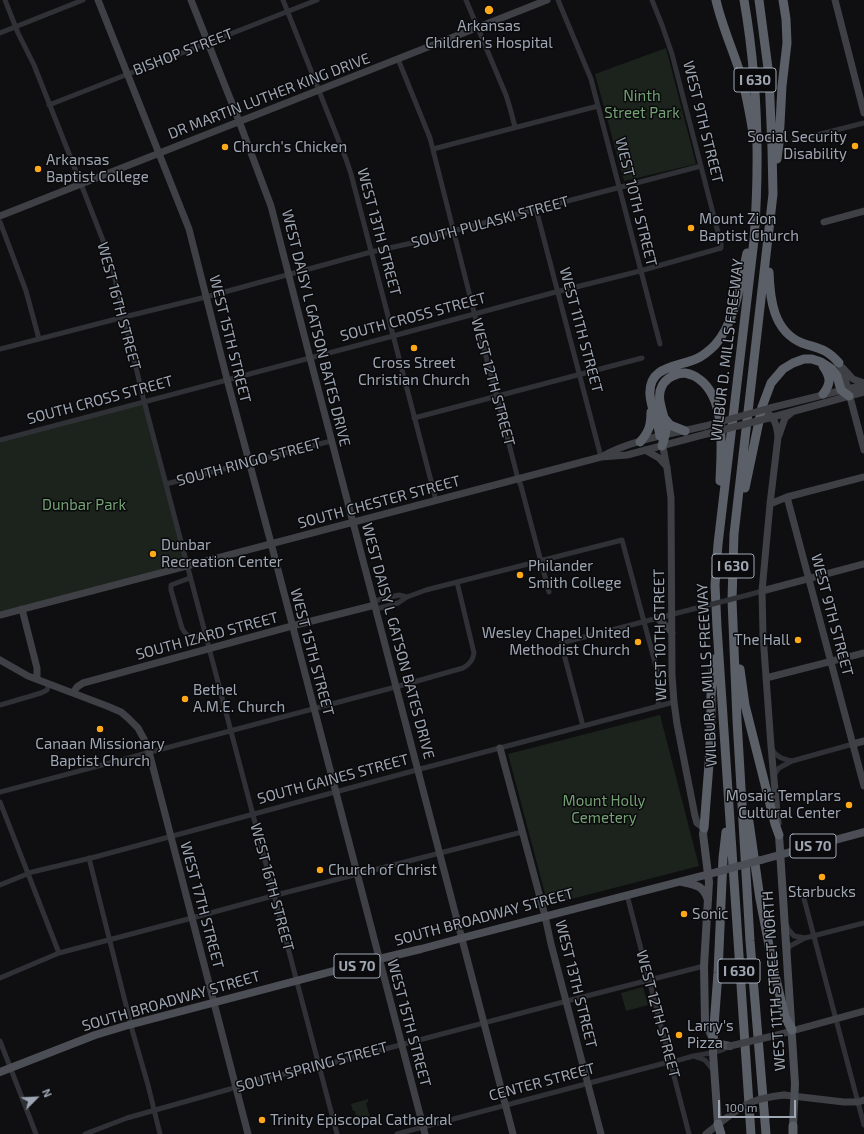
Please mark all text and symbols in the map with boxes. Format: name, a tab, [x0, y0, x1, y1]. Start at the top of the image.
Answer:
marker: Arkansas Children's Hospital	[483, 4, 495, 16]
place label: Arkansas Children's Hospital	[425, 17, 553, 52]
street label: BISHOP STREET	[130, 25, 236, 79]
street label: DR MARTIN LUTHER KING DRIVE	[166, 49, 372, 143]
street label: WEST 9TH STREET	[679, 59, 727, 185]
road number: I 630	[734, 68, 776, 92]
park label: Ninth Street Park	[604, 87, 680, 122]
place label: Social Security Disability	[747, 128, 847, 163]
street label: WEST 10TH STREET	[611, 136, 661, 268]
place label: Church's Chicken	[233, 138, 347, 156]
marker: Social Security Disability	[850, 141, 860, 151]
marker: Church's Chicken	[220, 142, 230, 152]
place label: Arkansas Baptist College	[46, 151, 149, 186]
marker: Arkansas Baptist College	[33, 164, 43, 174]
street label: WEST 13TH STREET	[353, 166, 405, 298]
street label: SOUTH PULASKI STREET	[409, 192, 571, 252]
street label: WEST DAISY L GATSON BATES DRIVE	[278, 208, 354, 448]
place label: Mount Zion Baptist Church	[699, 210, 799, 245]
marker: Mount Zion Baptist Church	[686, 223, 696, 233]
street label: WEST 16TH STREET	[93, 240, 145, 372]
street label: WILBUR D. MILLS FREEWAY	[707, 258, 747, 442]
street label: WEST 11TH STREET	[556, 265, 606, 395]
street label: WEST 15TH STREET	[205, 273, 255, 405]
street label: SOUTH CROSS STREET	[338, 289, 488, 345]
street label: WEST 12TH STREET	[467, 316, 519, 448]
marker: Cross Street Christian Church	[409, 343, 419, 353]
place label: Cross Street Christian Church	[358, 354, 470, 389]
street label: SOUTH CROSS STREET	[25, 372, 175, 428]
street label: SOUTH RINGO STREET	[175, 434, 323, 490]
street label: SOUTH CHESTER STREET	[296, 472, 462, 532]
park label: Dunbar Park	[42, 496, 126, 514]
street label: WEST DAISY L GATSON BATES DRIVE	[358, 521, 438, 761]
place label: Dunbar Recreation Center	[161, 536, 283, 571]
marker: Dunbar Recreation Center	[148, 549, 158, 559]
street label: WEST 9TH STREET	[807, 552, 857, 678]
road number: I 630	[712, 554, 754, 578]
place label: Philander Smith College	[528, 557, 621, 592]
street label: WEST 10TH STREET	[650, 569, 670, 701]
marker: Philander Smith College	[515, 570, 525, 580]
street label: WILBUR D. MILLS FREEWAY	[693, 583, 721, 767]
street label: WEST 15TH STREET	[286, 586, 338, 718]
street label: SOUTH IZARD STREET	[134, 608, 280, 664]
place label: Wesley Chapel United Methodist Church	[482, 624, 630, 659]
place label: The Hall	[734, 631, 790, 649]
marker: The Hall	[793, 635, 803, 645]
marker: Wesley Chapel United Methodist Church	[633, 637, 643, 647]
place label: Bethel A.M.E. Church	[193, 681, 285, 716]
marker: Bethel A.M.E. Church	[180, 694, 190, 704]
marker: Canaan Missionary Baptist Church	[95, 724, 105, 734]
place label: Canaan Missionary Baptist Church	[35, 735, 165, 770]
street label: SOUTH GAINES STREET	[255, 750, 411, 808]
place label: Mosaic Templars Cultural Center	[726, 787, 841, 822]
park label: Mount Holly Cemetery	[562, 792, 646, 827]
marker: Mosaic Templars Cultural Center	[844, 800, 854, 810]
street label: WEST 16TH STREET	[246, 821, 298, 953]
road number: US 70	[790, 834, 836, 858]
street label: WEST 17TH STREET	[176, 840, 228, 970]
place label: Church of Christ	[328, 861, 437, 879]
marker: Church of Christ	[315, 865, 325, 875]
marker: Starbucks	[817, 872, 827, 882]
place label: Starbucks	[788, 883, 856, 901]
street label: SOUTH BROADWAY STREET	[393, 884, 575, 950]
street label: WEST 11TH STREET NORTH	[759, 890, 789, 1072]
place label: Sonic	[692, 905, 729, 923]
marker: Sonic	[679, 909, 689, 919]
street label: WEST 13TH STREET	[551, 918, 601, 1050]
street label: WEST 12TH STREET	[632, 948, 684, 1080]
road number: US 70	[334, 954, 380, 978]
street label: WEST 15TH STREET	[383, 957, 435, 1089]
road number: I 630	[718, 959, 760, 983]
street label: SOUTH BROADWAY STREET	[80, 967, 262, 1035]
place label: Larry's Pizza	[687, 1017, 734, 1052]
marker: Larry's Pizza	[674, 1030, 684, 1040]
street label: SOUTH SPRING STREET	[234, 1038, 390, 1096]
street label: CENTER STREET	[487, 1059, 597, 1105]
north arrow	[16, 1078, 56, 1118]
text: N	[40, 1087, 55, 1099]
scale bar	[720, 1092, 798, 1118]
text: 100 m	[725, 1100, 757, 1114]
place label: Trinity Episcopal Cathedral	[270, 1111, 452, 1129]
marker: Trinity Episcopal Cathedral	[257, 1115, 267, 1125]

